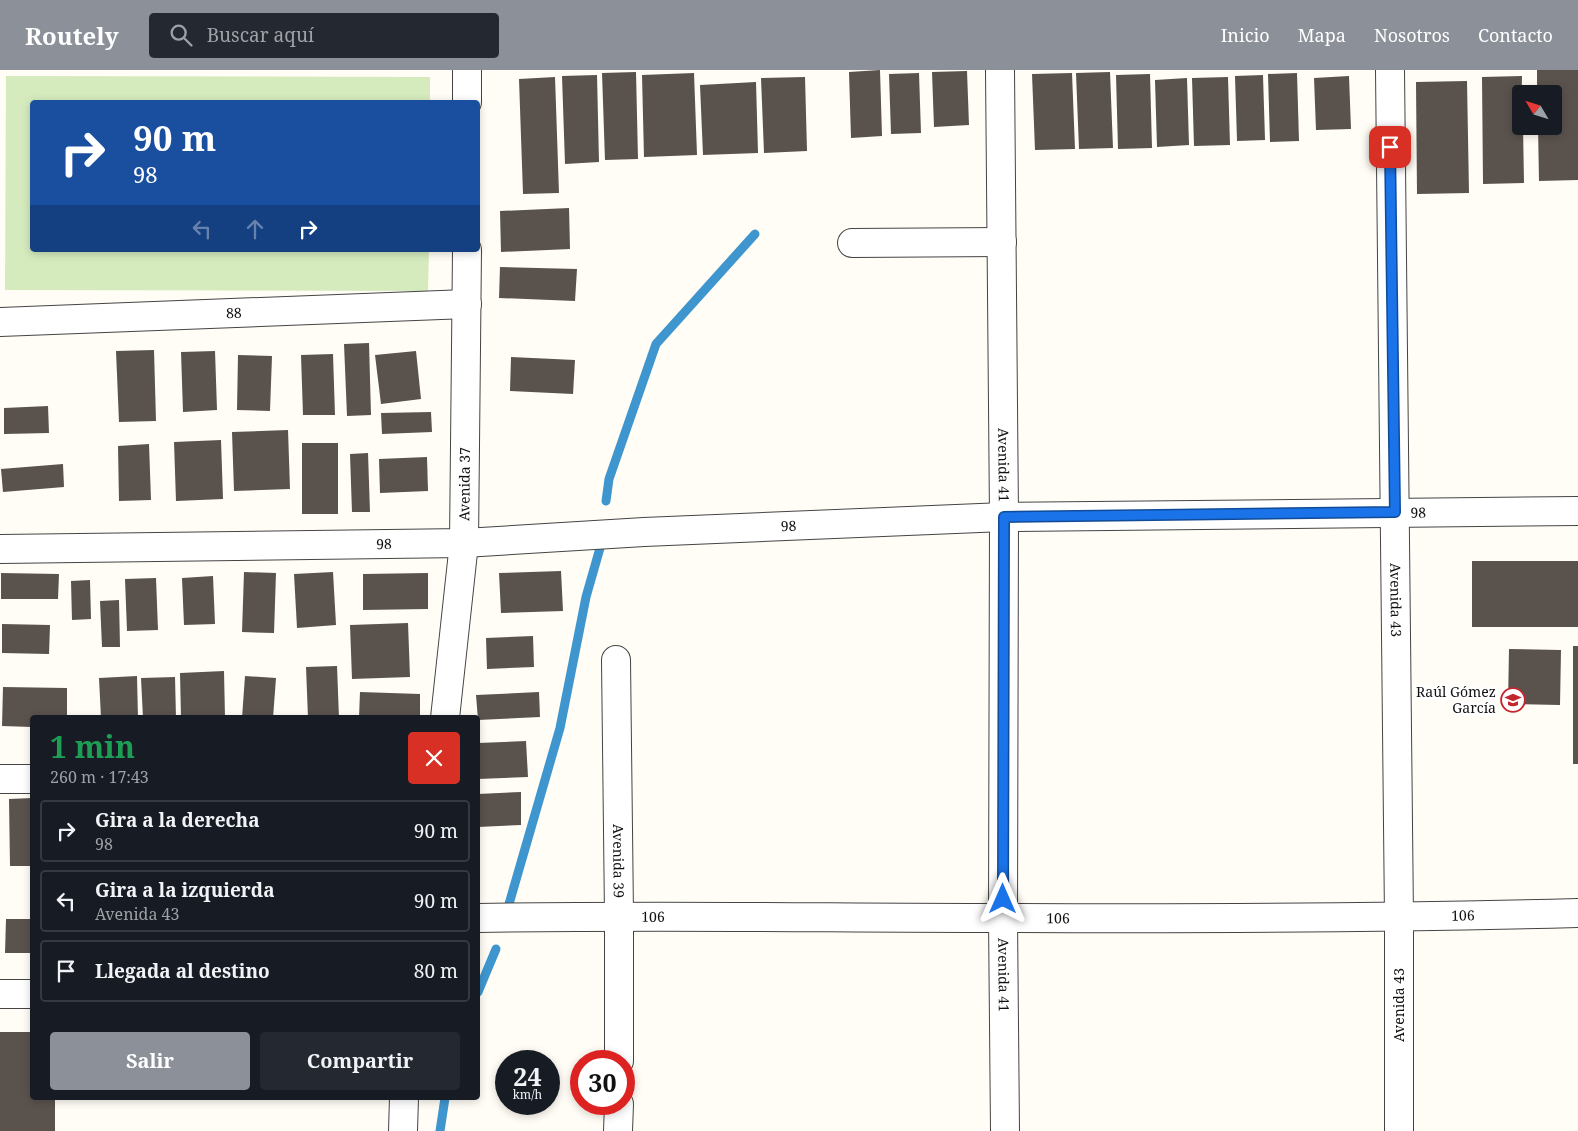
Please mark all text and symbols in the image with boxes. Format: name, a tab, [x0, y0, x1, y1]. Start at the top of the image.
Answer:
search box	[149, 13, 499, 58]
text: Routely	[25, 19, 119, 52]
icon: search	[167, 21, 195, 49]
text: Buscar aquí	[207, 22, 314, 48]
text: Inicio	[1221, 23, 1270, 47]
text: Mapa	[1298, 23, 1346, 47]
text: Nosotros	[1374, 23, 1450, 47]
text: Contacto	[1478, 23, 1553, 47]
north arrow	[1512, 85, 1562, 135]
map controls	[1512, 85, 1562, 135]
text: 90 m	[133, 114, 216, 161]
icon: right	[50, 120, 115, 185]
pin	[1369, 126, 1411, 168]
icon: arrive	[1376, 133, 1404, 161]
text: 98	[133, 159, 158, 189]
icon: left	[188, 215, 216, 243]
icon: ahead	[241, 215, 269, 243]
icon: right	[294, 215, 322, 243]
street label: 88	[226, 303, 242, 322]
street label: Avenida 41	[994, 428, 1014, 502]
street label: Avenida 37	[454, 447, 474, 521]
street label: 98	[1410, 503, 1426, 522]
street label: 98	[780, 516, 797, 535]
street label: 98	[376, 534, 392, 553]
street label: Avenida 43	[1386, 563, 1406, 637]
place label: Raúl Gómez García	[1416, 682, 1496, 717]
school or university icon: Raúl Gómez García	[1500, 687, 1526, 713]
text: 1 min	[50, 726, 135, 767]
button: close	[408, 732, 460, 784]
text: 260 m · 17:43	[50, 766, 149, 788]
text: Gira a la derecha	[95, 807, 260, 833]
icon: right	[52, 817, 80, 845]
text: 90 m	[414, 818, 458, 844]
street label: Avenida 39	[609, 824, 629, 898]
text: 98	[95, 833, 113, 855]
position arrow	[976, 872, 1028, 924]
text: Gira a la izquierda	[95, 877, 275, 903]
icon: left	[52, 887, 80, 915]
text: 90 m	[414, 888, 458, 914]
text: Avenida 43	[95, 903, 179, 925]
street label: 106	[1451, 905, 1475, 925]
street label: 106	[641, 907, 665, 926]
street label: 106	[1046, 908, 1070, 927]
street label: Avenida 41	[994, 938, 1014, 1012]
icon: arrive	[52, 957, 80, 985]
text: Llegada al destino	[95, 958, 270, 984]
text: 80 m	[414, 958, 458, 984]
street label: Avenida 43	[1389, 968, 1408, 1042]
button: Salir	[50, 1032, 250, 1090]
button: Compartir	[260, 1032, 460, 1090]
speed limit sign: 30	[570, 1050, 635, 1115]
text: 24	[513, 1059, 542, 1093]
text: km/h	[513, 1086, 542, 1103]

